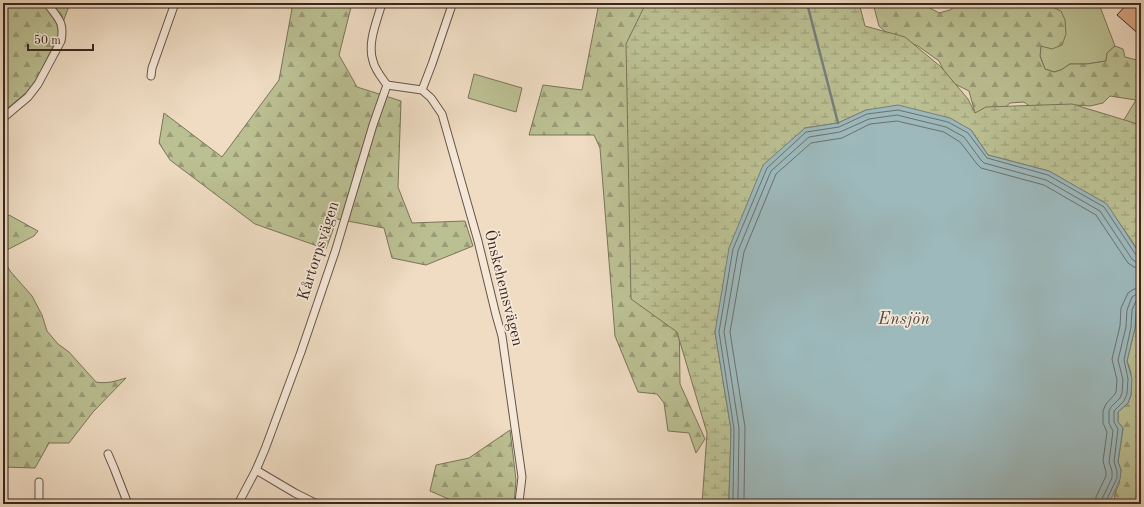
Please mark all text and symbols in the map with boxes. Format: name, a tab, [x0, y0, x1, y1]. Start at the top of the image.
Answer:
scale bar	[28, 26, 93, 52]
text: 50 m	[34, 34, 61, 47]
street label: Kårtorpsvägen	[295, 199, 343, 302]
street label: Önskehemsvägen	[481, 227, 529, 348]
water label: Ensjön	[877, 311, 930, 328]

